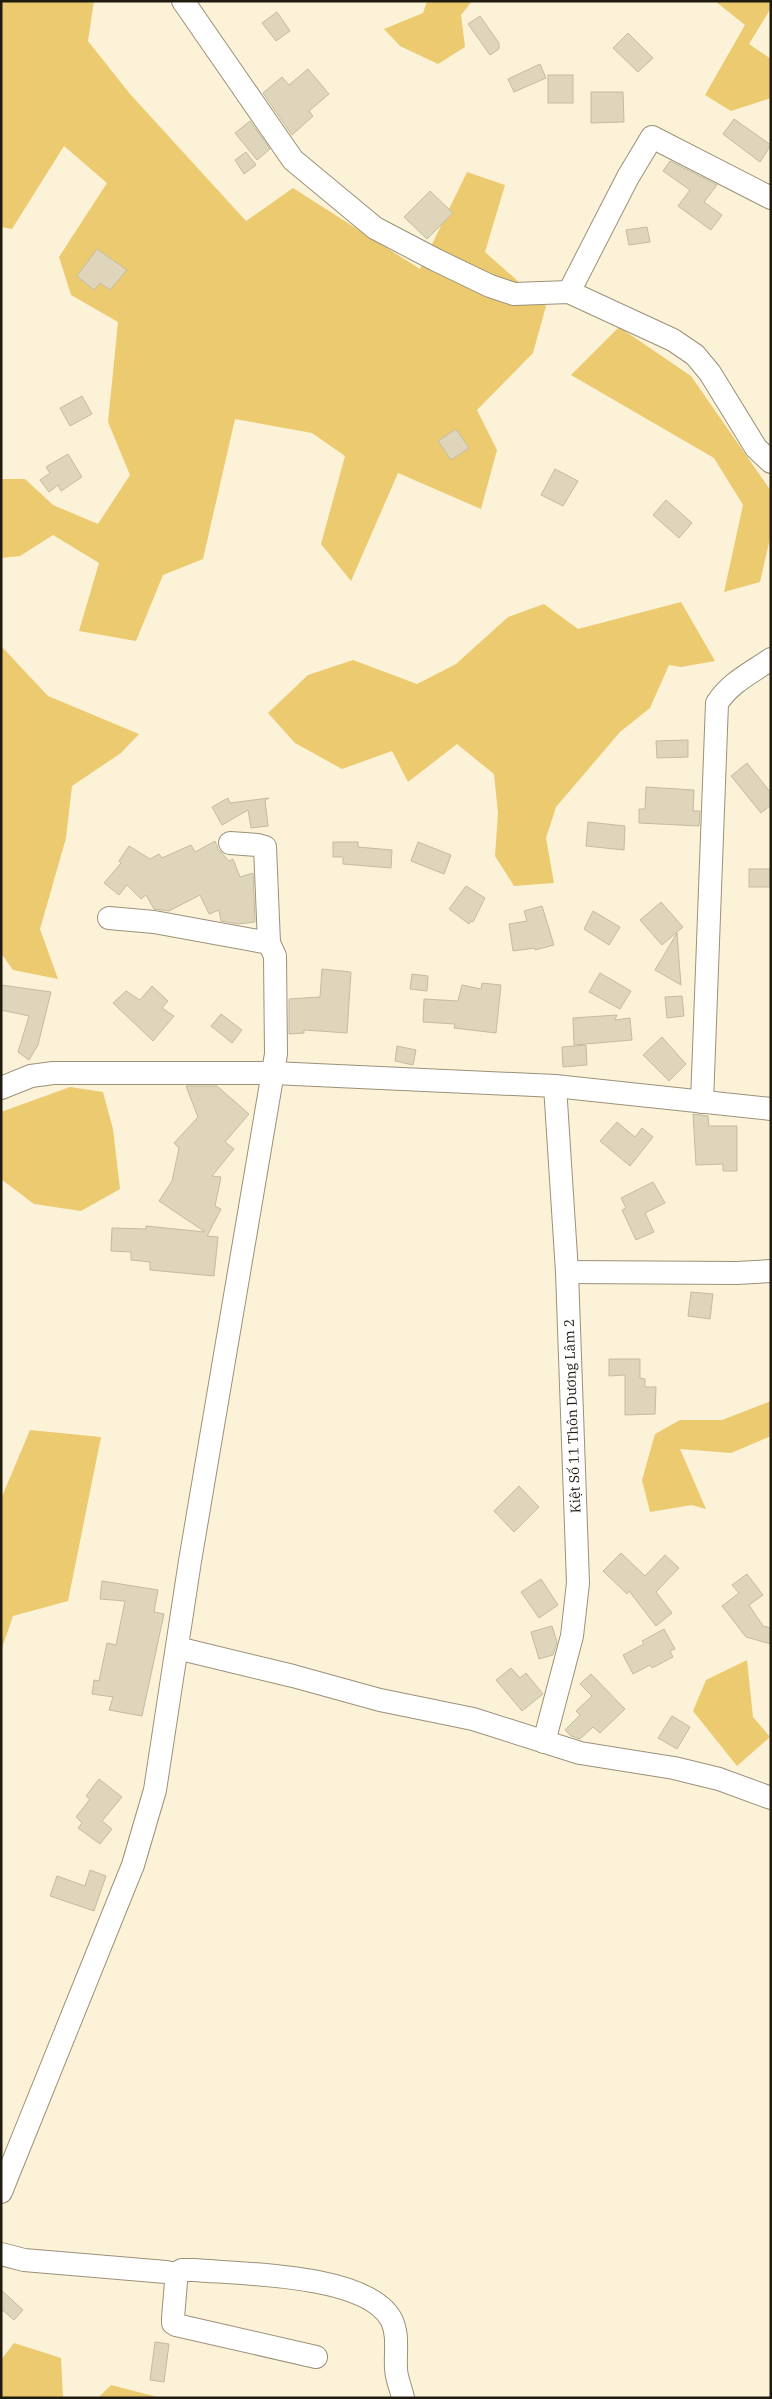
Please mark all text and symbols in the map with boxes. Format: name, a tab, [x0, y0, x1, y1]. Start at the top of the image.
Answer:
street label: Kiệt Số 11 Thôn Dương Lâm 2	[560, 1318, 584, 1514]

